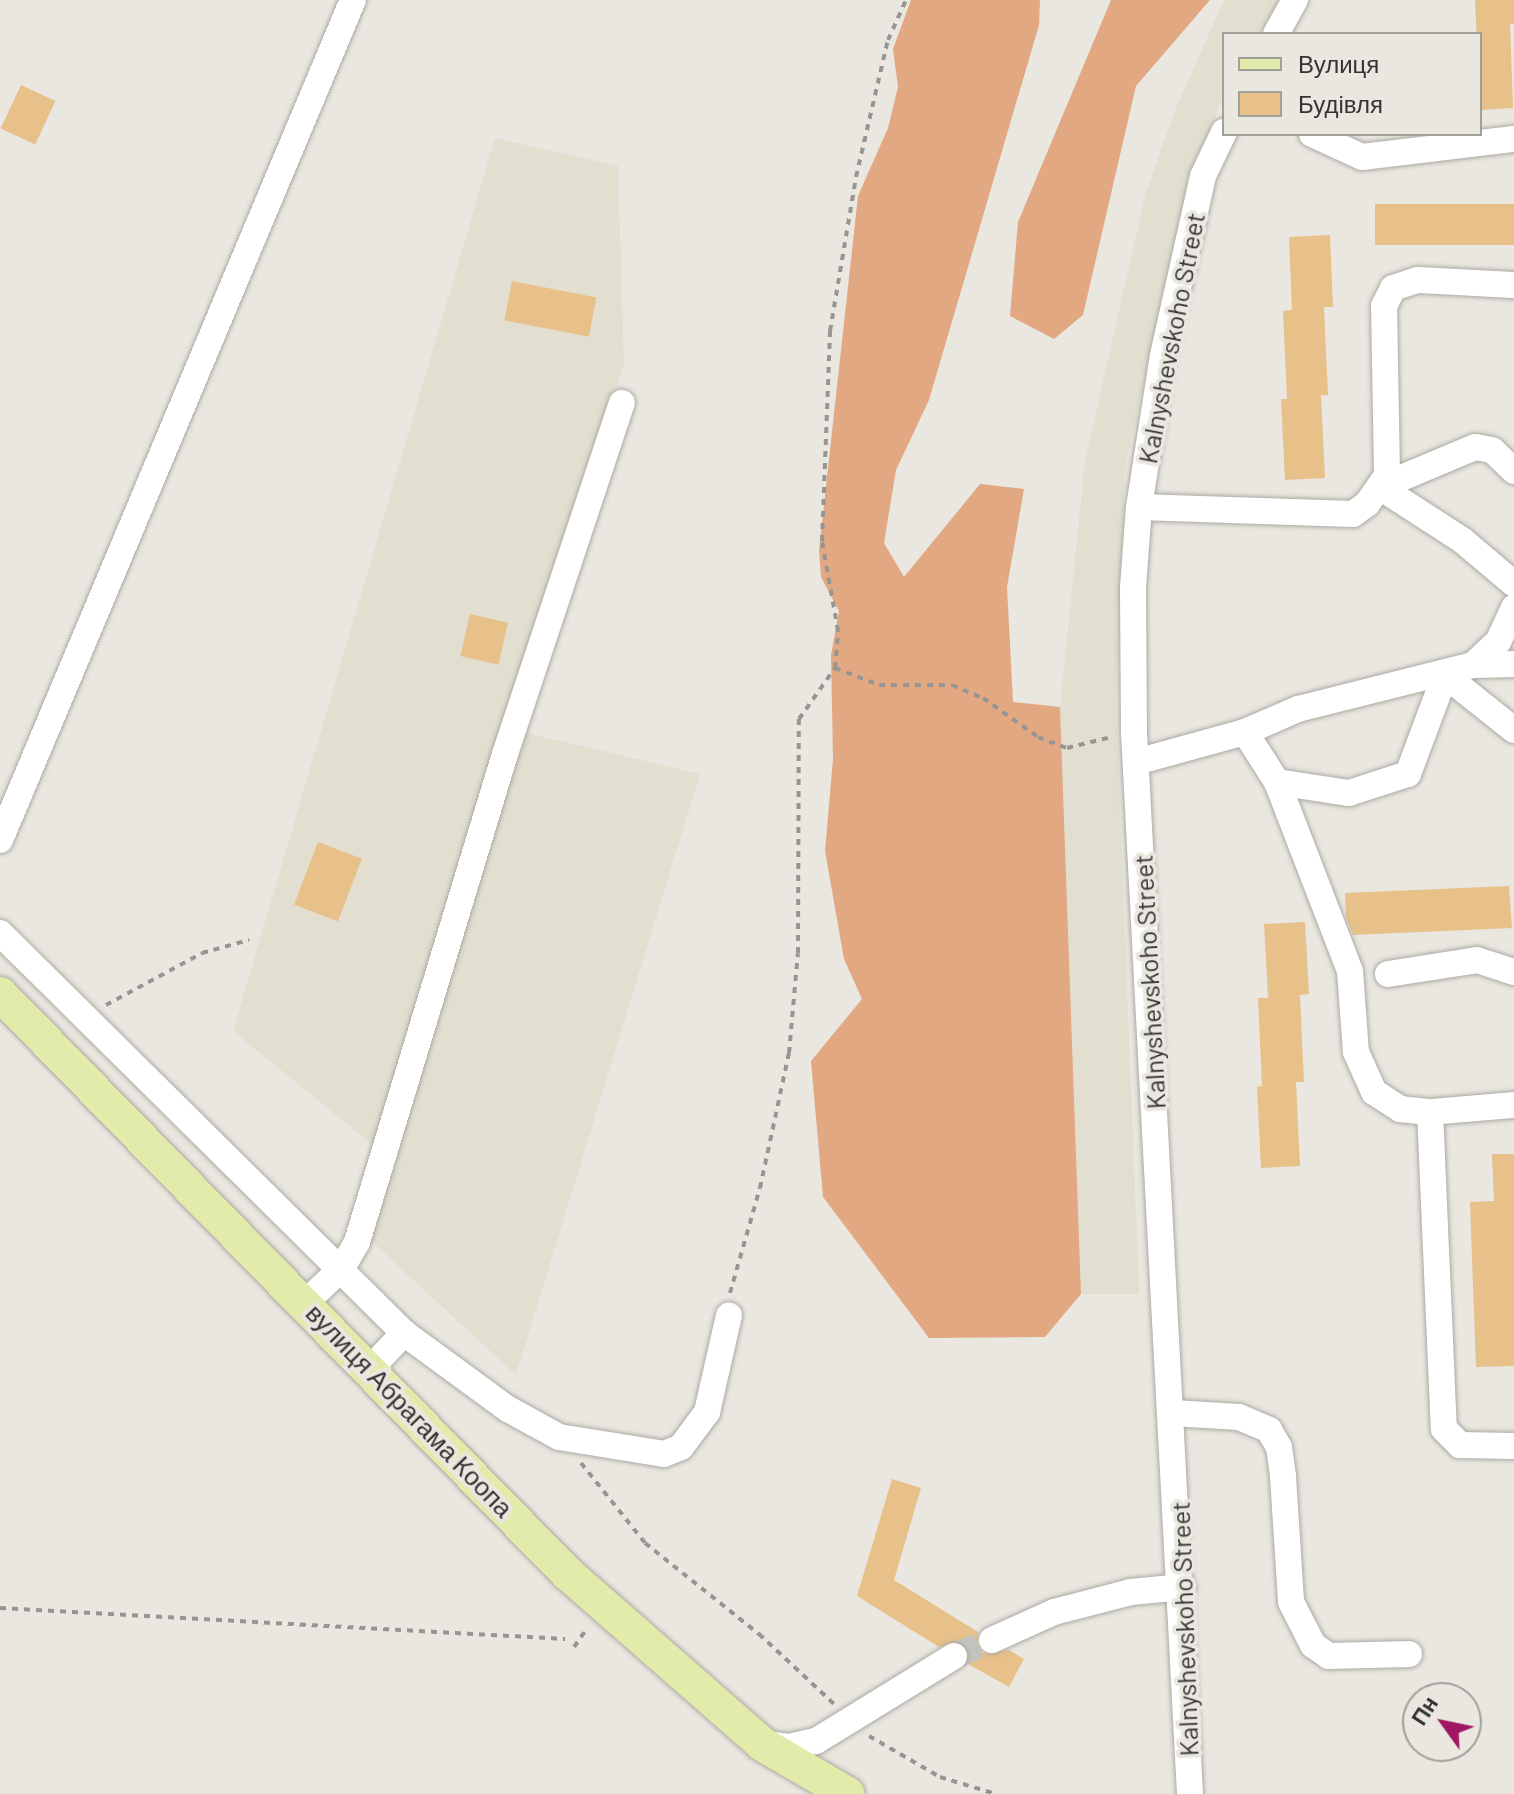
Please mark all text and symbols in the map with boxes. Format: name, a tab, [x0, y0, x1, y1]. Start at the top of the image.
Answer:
legend	[1222, 32, 1482, 136]
text: Вулиця	[1298, 49, 1379, 78]
text: Будівля	[1298, 89, 1383, 118]
street label: Kalnyshevskoho Street	[1131, 210, 1211, 466]
street label: Kalnyshevskoho Street	[1127, 854, 1171, 1110]
street label: вулиця Абрагама Коопа	[300, 1297, 520, 1523]
street label: Kalnyshevskoho Street	[1164, 1501, 1204, 1757]
north arrow	[1402, 1682, 1482, 1762]
text: Пн	[1405, 1691, 1442, 1729]

